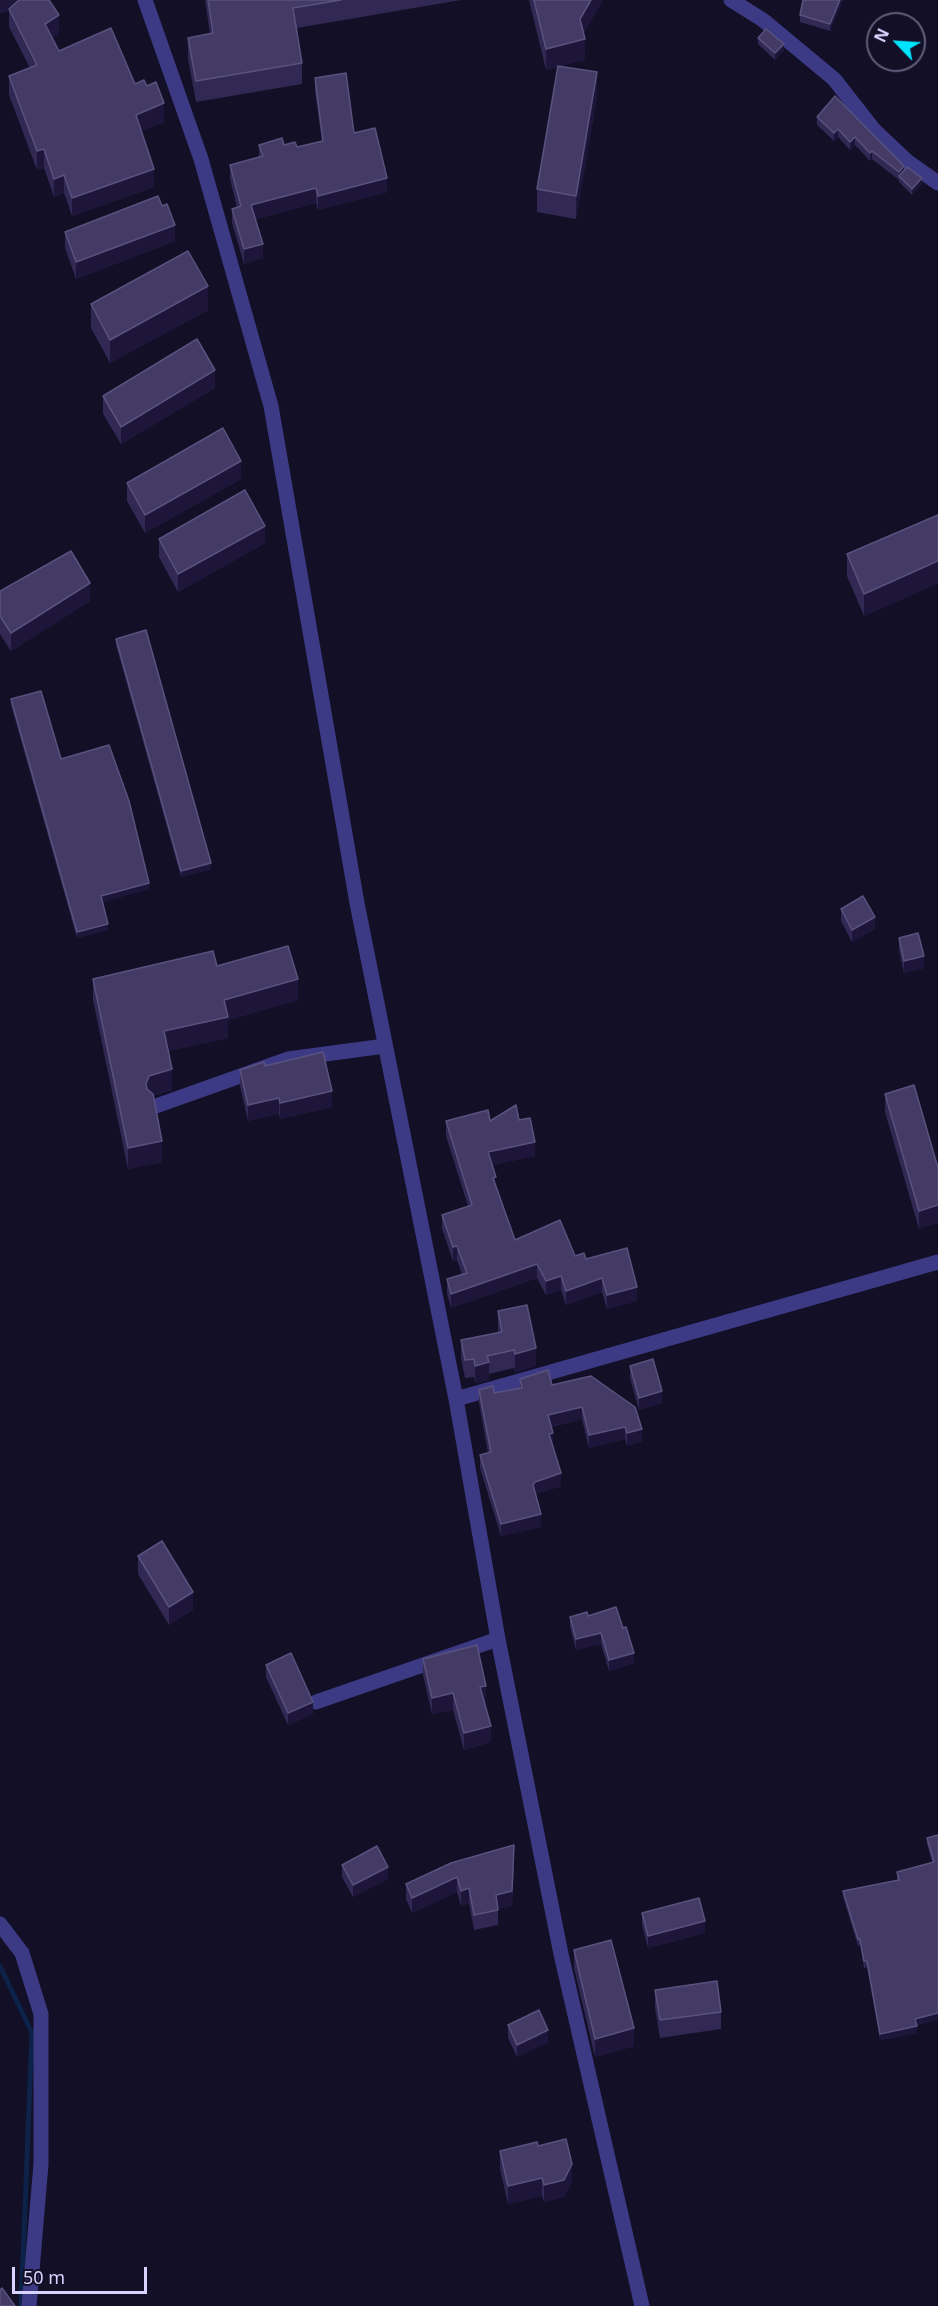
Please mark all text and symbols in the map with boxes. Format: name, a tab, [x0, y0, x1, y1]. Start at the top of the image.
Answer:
north arrow	[866, 12, 926, 72]
text: N	[869, 25, 894, 46]
scale bar	[15, 2255, 150, 2293]
text: 50 m	[23, 2265, 65, 2289]

